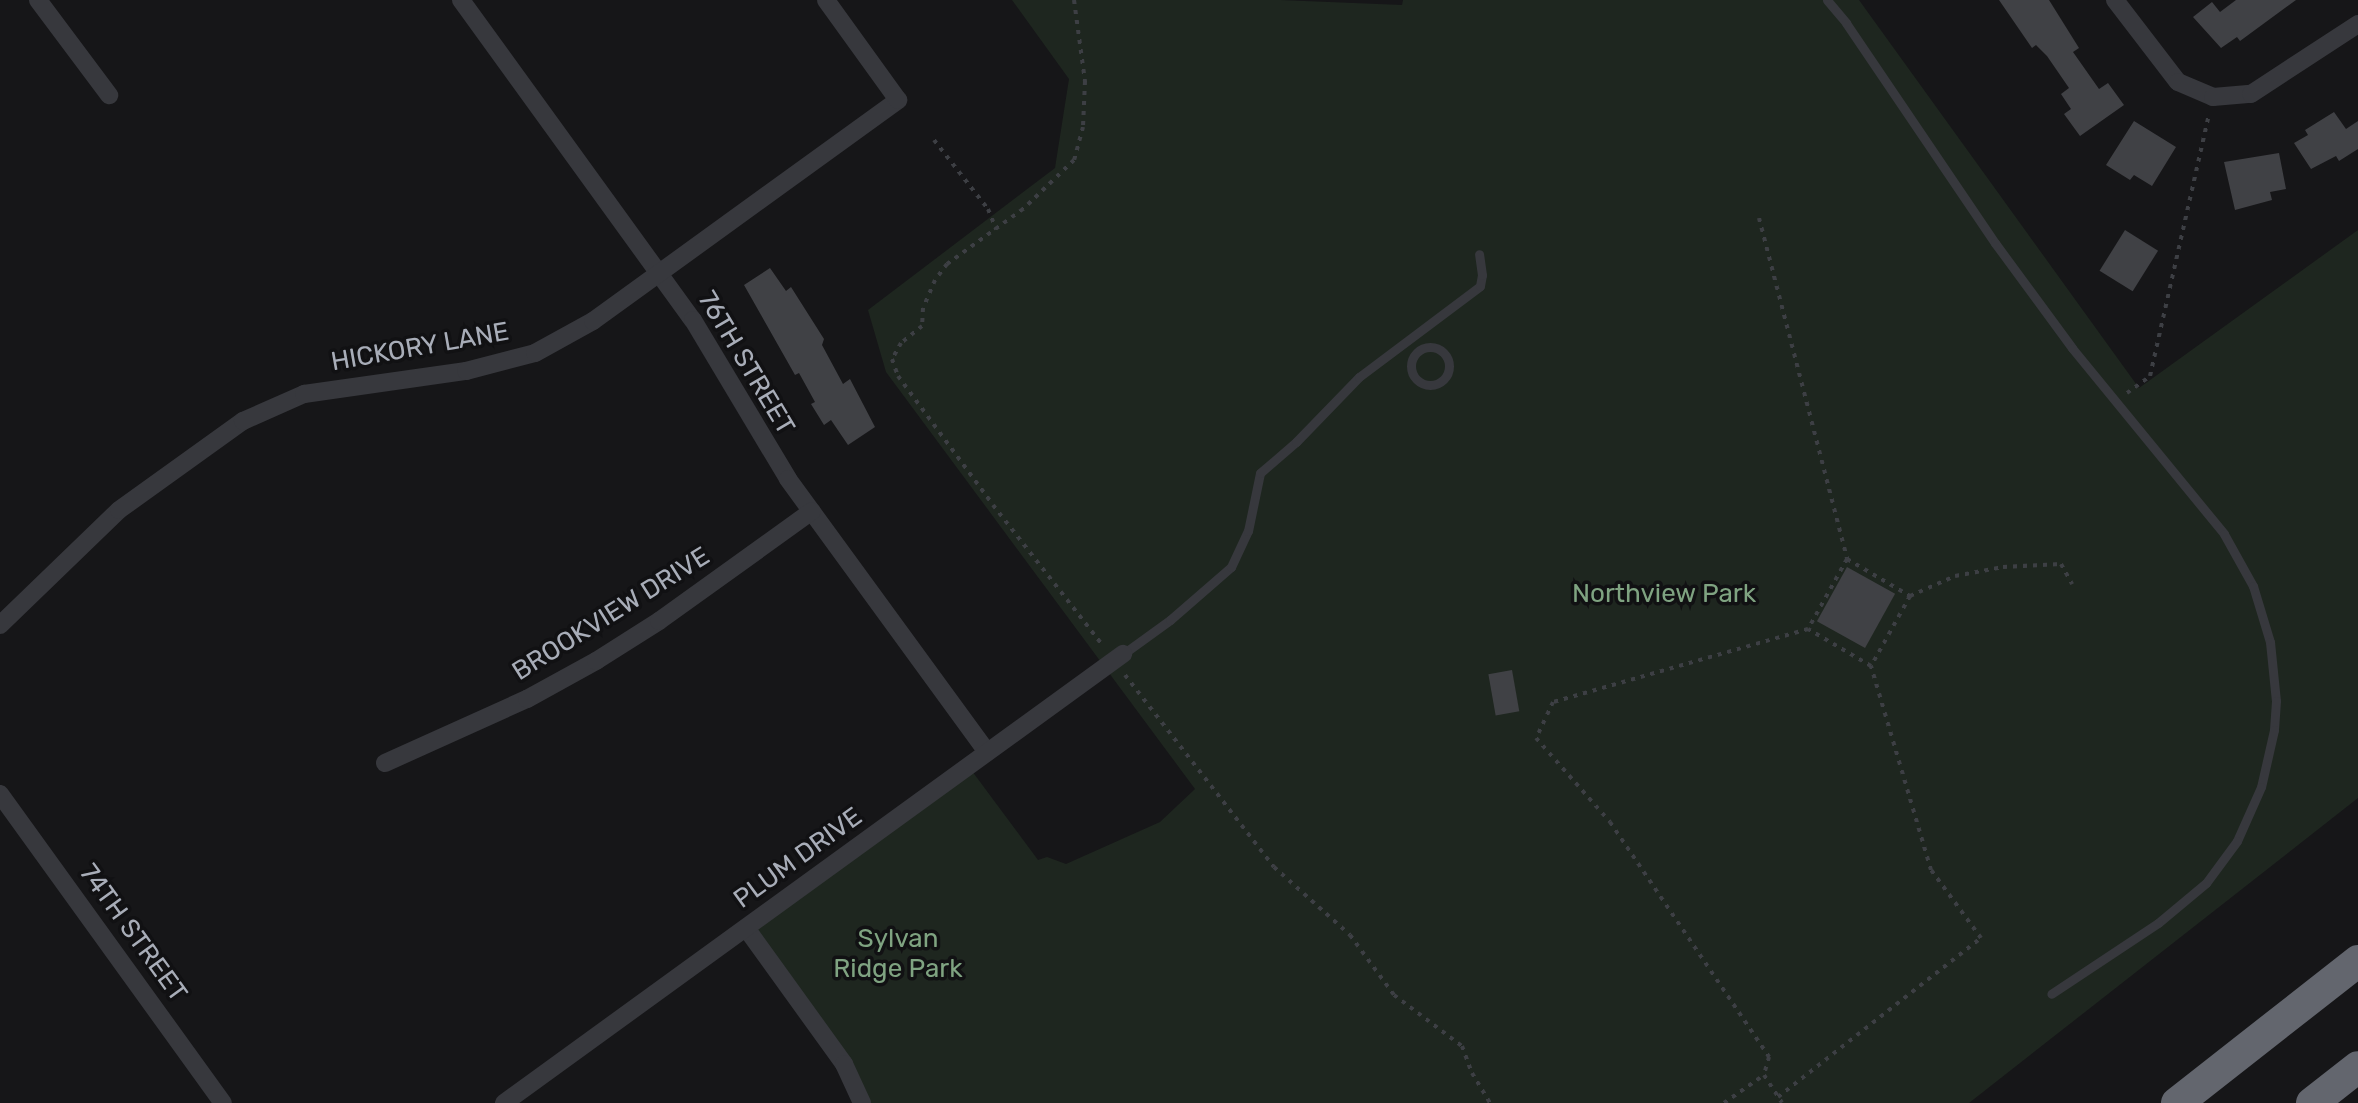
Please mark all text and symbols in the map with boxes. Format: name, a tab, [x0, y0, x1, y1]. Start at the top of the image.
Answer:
street label: 76TH STREET	[691, 286, 801, 440]
street label: HICKORY LANE	[328, 316, 512, 378]
street label: BROOKVIEW DRIVE	[506, 541, 716, 687]
park label: Northview Park	[1572, 578, 1756, 610]
street label: PLUM DRIVE	[728, 801, 868, 915]
street label: 74TH STREET	[73, 858, 193, 1008]
park label: Sylvan Ridge Park	[833, 923, 963, 984]

